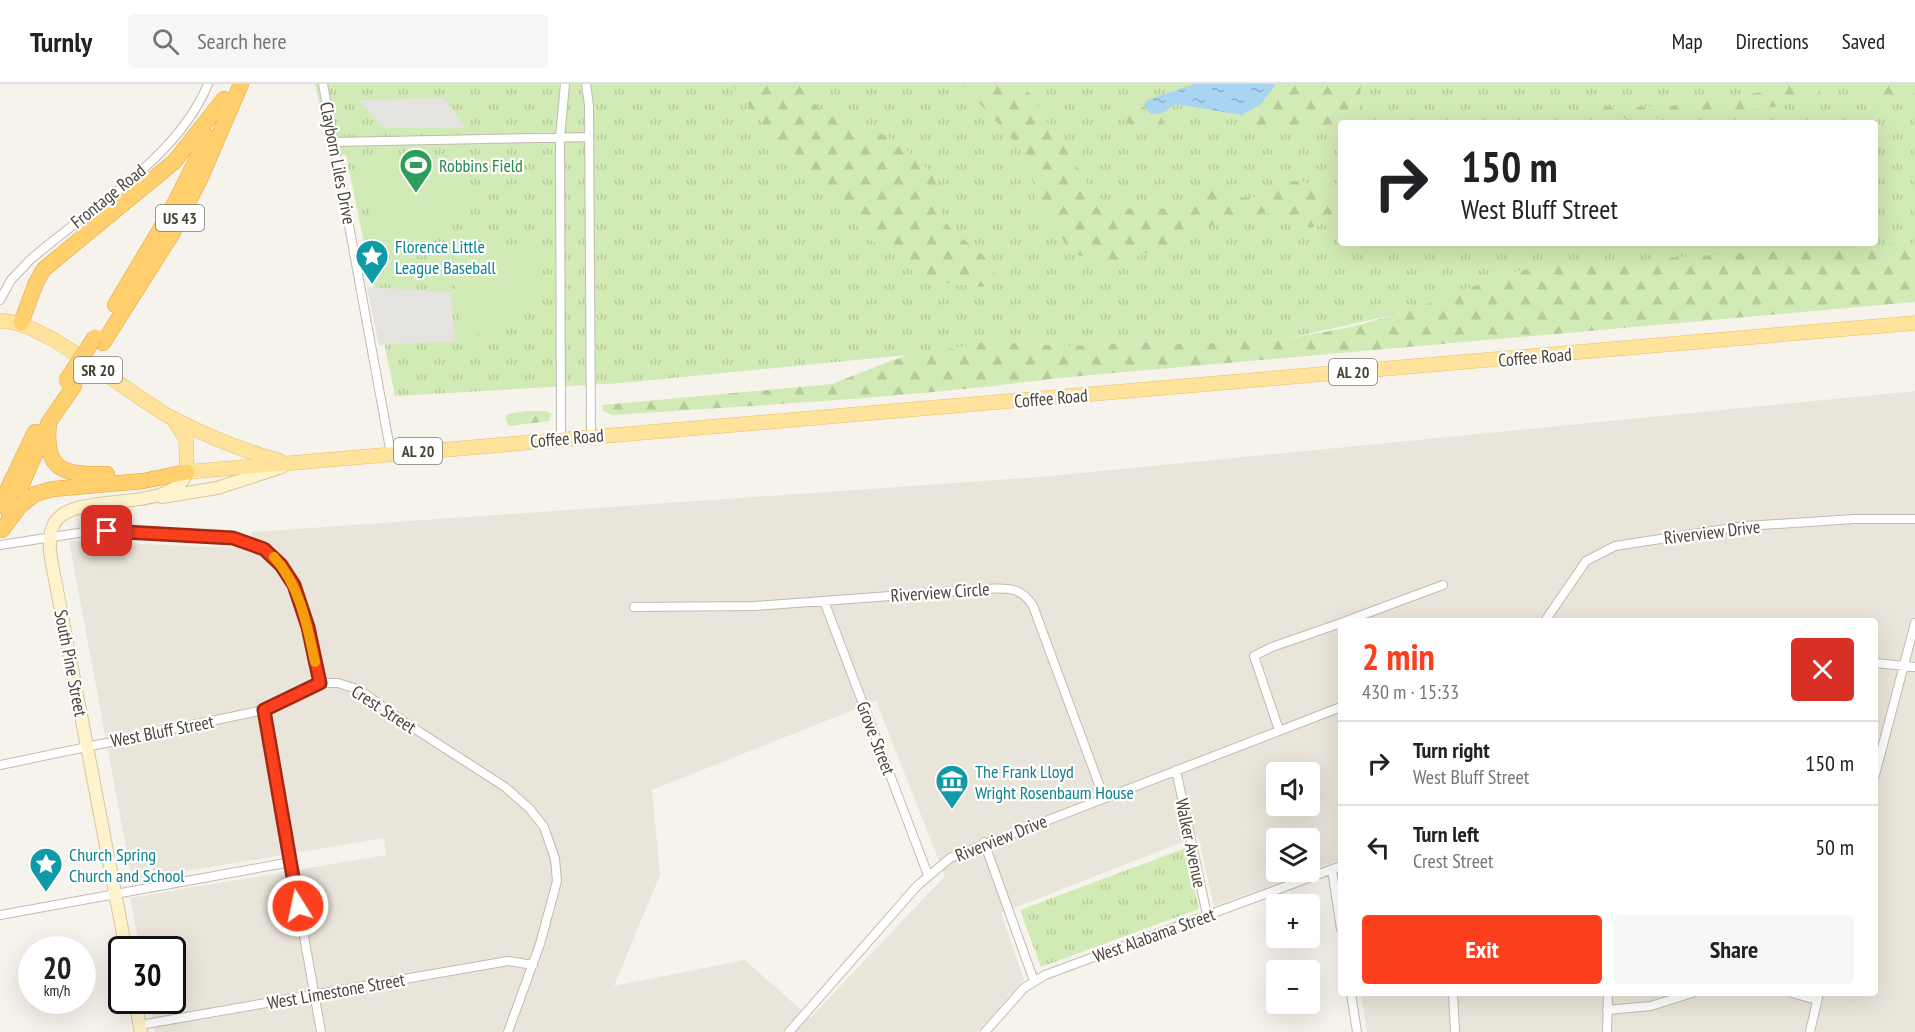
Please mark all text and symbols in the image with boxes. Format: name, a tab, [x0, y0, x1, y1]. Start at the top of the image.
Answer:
search box	[128, 14, 548, 68]
text: Turnly	[30, 23, 92, 60]
icon: search	[149, 25, 182, 58]
text: Search here	[197, 27, 287, 55]
text: Map	[1672, 28, 1703, 55]
text: Directions	[1736, 28, 1809, 55]
text: Saved	[1842, 28, 1885, 55]
street label: Clayborn Liles Drive	[315, 100, 361, 226]
text: 150 m	[1461, 139, 1558, 194]
icon: right	[1362, 144, 1440, 222]
sports icon: Robbins Field	[398, 147, 434, 194]
place label: Robbins Field	[439, 154, 523, 177]
street label: Frontage Road	[66, 159, 150, 233]
text: West Bluff Street	[1461, 192, 1618, 226]
road number: US 43	[156, 205, 204, 231]
place label: Florence Little League Baseball	[395, 235, 497, 279]
place icon: Florence Little League Baseball	[354, 238, 390, 285]
street label: Coffee Road	[1497, 342, 1573, 372]
road number: SR 20	[74, 357, 122, 383]
road number: AL 20	[1329, 359, 1377, 385]
street label: Coffee Road	[1013, 383, 1089, 413]
street label: Coffee Road	[529, 423, 605, 453]
road number: AL 20	[394, 438, 442, 464]
pin	[81, 505, 132, 556]
icon: arrive	[90, 514, 123, 547]
street label: Riverview Drive	[1663, 515, 1761, 549]
street label: Riverview Circle	[890, 577, 990, 607]
street label: South Pine Street	[49, 608, 93, 718]
text: 2 min	[1362, 633, 1435, 680]
button: close	[1791, 638, 1854, 701]
text: 430 m · 15:33	[1362, 679, 1459, 705]
street label: Crest Street	[347, 680, 421, 738]
street label: Grove Street	[851, 698, 901, 778]
street label: West Bluff Street	[108, 710, 216, 752]
text: Turn right	[1413, 736, 1490, 764]
icon: right	[1362, 747, 1395, 780]
text: 150 m	[1805, 749, 1854, 777]
place label: The Frank Lloyd Wright Rosenbaum House	[975, 760, 1134, 804]
map controls	[1266, 762, 1320, 1014]
button: sound	[1266, 762, 1320, 816]
museum icon: The Frank Lloyd Wright Rosenbaum House	[934, 763, 970, 810]
text: West Bluff Street	[1413, 764, 1529, 790]
street label: Walker Avenue	[1170, 796, 1212, 890]
street label: Riverview Drive	[952, 809, 1050, 867]
text: Turn left	[1413, 820, 1479, 848]
button: layers	[1266, 828, 1320, 882]
icon: left	[1362, 831, 1395, 864]
text: 50 m	[1815, 833, 1854, 861]
place label: Church Spring Church and School	[69, 843, 185, 887]
place icon: Church Spring Church and School	[28, 846, 64, 893]
text: Crest Street	[1413, 848, 1494, 874]
position arrow	[266, 874, 330, 938]
button: +	[1266, 894, 1320, 948]
street label: West Alabama Street	[1090, 902, 1218, 968]
button: Exit	[1362, 915, 1602, 984]
button: Share	[1614, 915, 1854, 984]
speed limit sign: 30	[108, 936, 186, 1014]
text: 20	[43, 948, 71, 987]
button: −	[1266, 960, 1320, 1014]
street label: West Limestone Street	[265, 968, 407, 1014]
text: km/h	[44, 981, 70, 1000]

